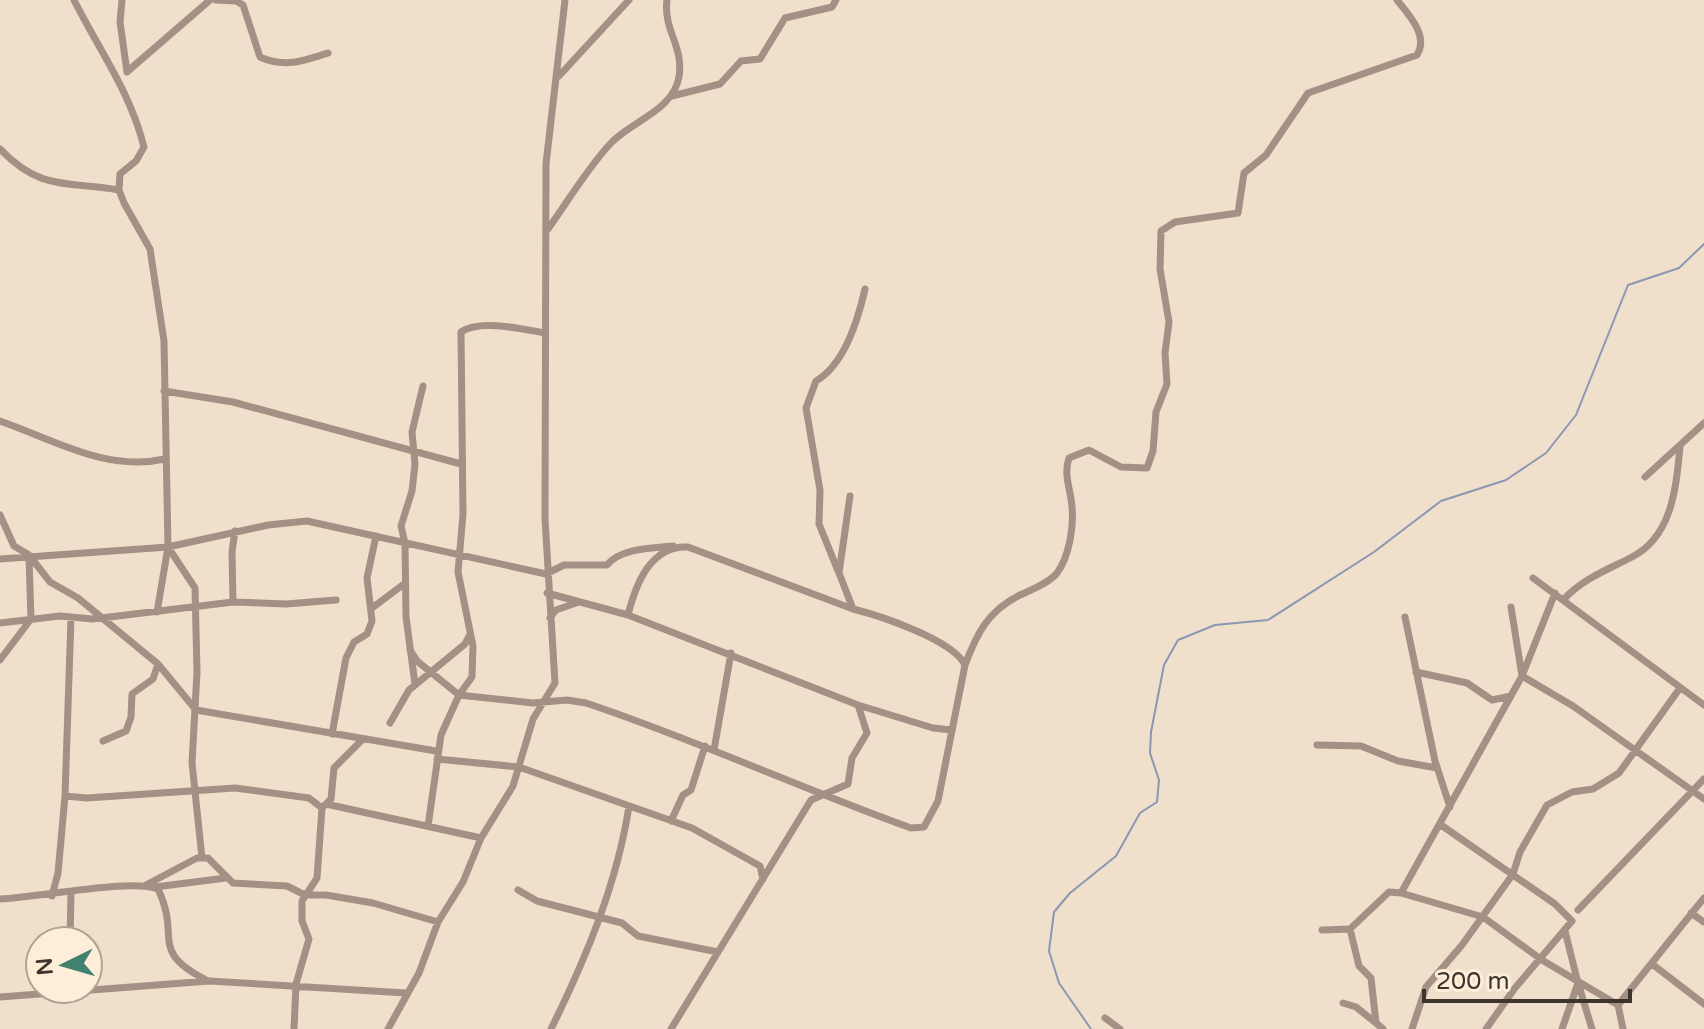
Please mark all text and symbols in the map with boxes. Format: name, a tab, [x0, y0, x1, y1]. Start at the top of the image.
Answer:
north arrow	[24, 925, 104, 1005]
scale bar	[1424, 953, 1630, 1003]
text: N	[31, 957, 59, 977]
text: 200 m	[1436, 967, 1510, 996]

